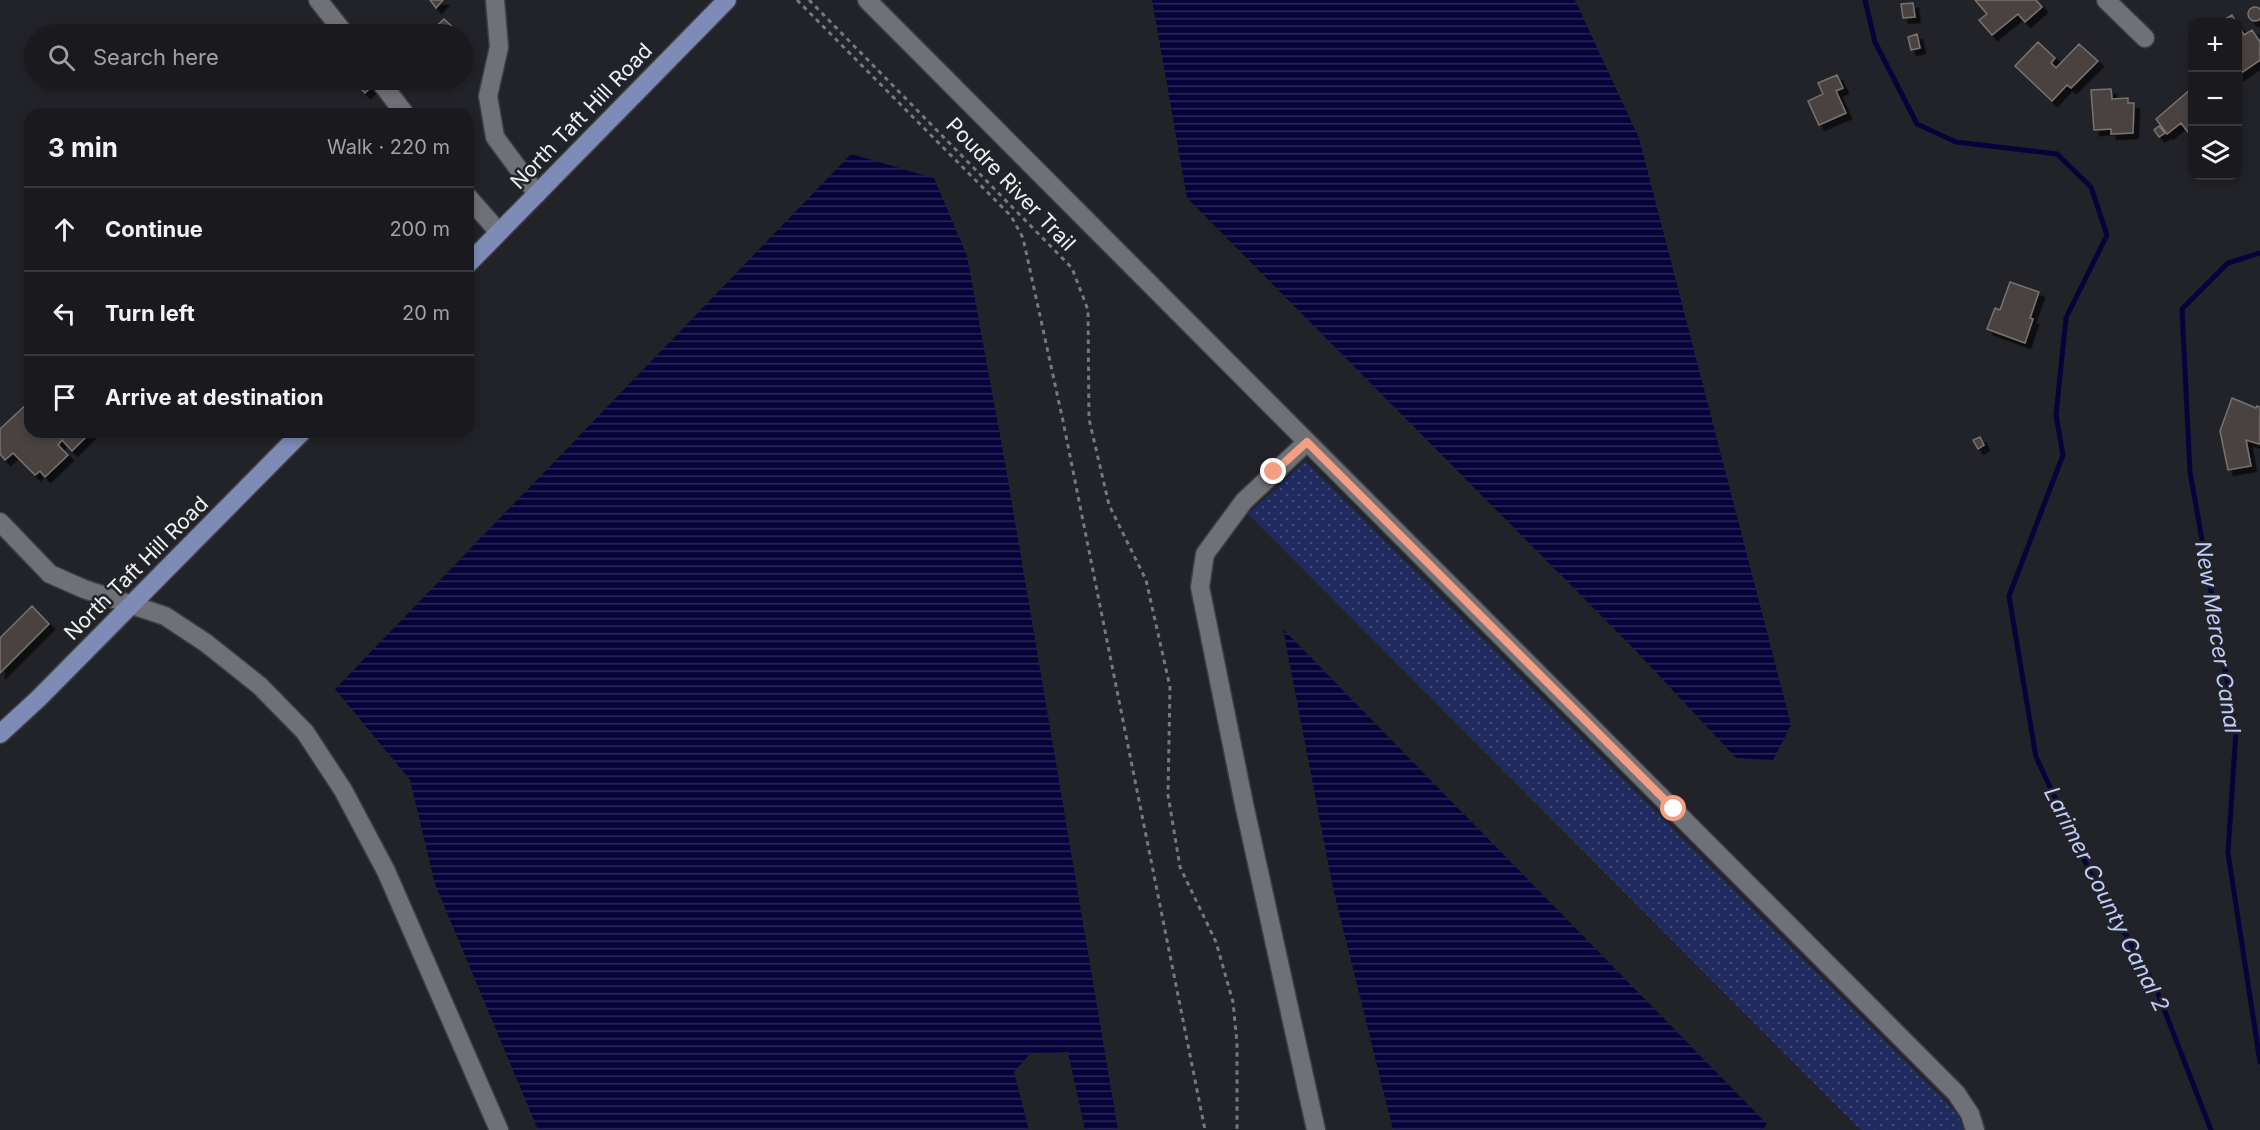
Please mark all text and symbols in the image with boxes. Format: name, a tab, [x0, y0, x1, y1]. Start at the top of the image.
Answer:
map controls	[2188, 18, 2242, 180]
button: +	[2188, 18, 2242, 72]
search box	[24, 24, 474, 90]
street label: North Taft Hill Road	[505, 38, 657, 194]
icon: search	[45, 41, 78, 74]
text: Search here	[93, 44, 219, 70]
button: −	[2188, 72, 2242, 126]
street label: Poudre River Trail	[941, 112, 1081, 256]
button: layers	[2188, 126, 2242, 180]
text: 3 min	[48, 132, 118, 163]
text: Walk · 220 m	[327, 135, 450, 159]
icon: ahead	[48, 213, 81, 246]
text: Continue	[105, 216, 203, 242]
text: 200 m	[389, 217, 450, 241]
icon: left	[48, 297, 81, 330]
text: Turn left	[105, 300, 195, 326]
text: 20 m	[402, 301, 450, 325]
icon: arrive	[48, 381, 81, 414]
text: Arrive at destination	[105, 384, 324, 410]
route end	[1260, 458, 1286, 484]
street label: North Taft Hill Road	[59, 491, 213, 645]
water label: New Mercer Canal	[2190, 539, 2246, 736]
water label: Larimer County Canal 2	[2039, 782, 2175, 1016]
route start	[1660, 795, 1686, 821]

